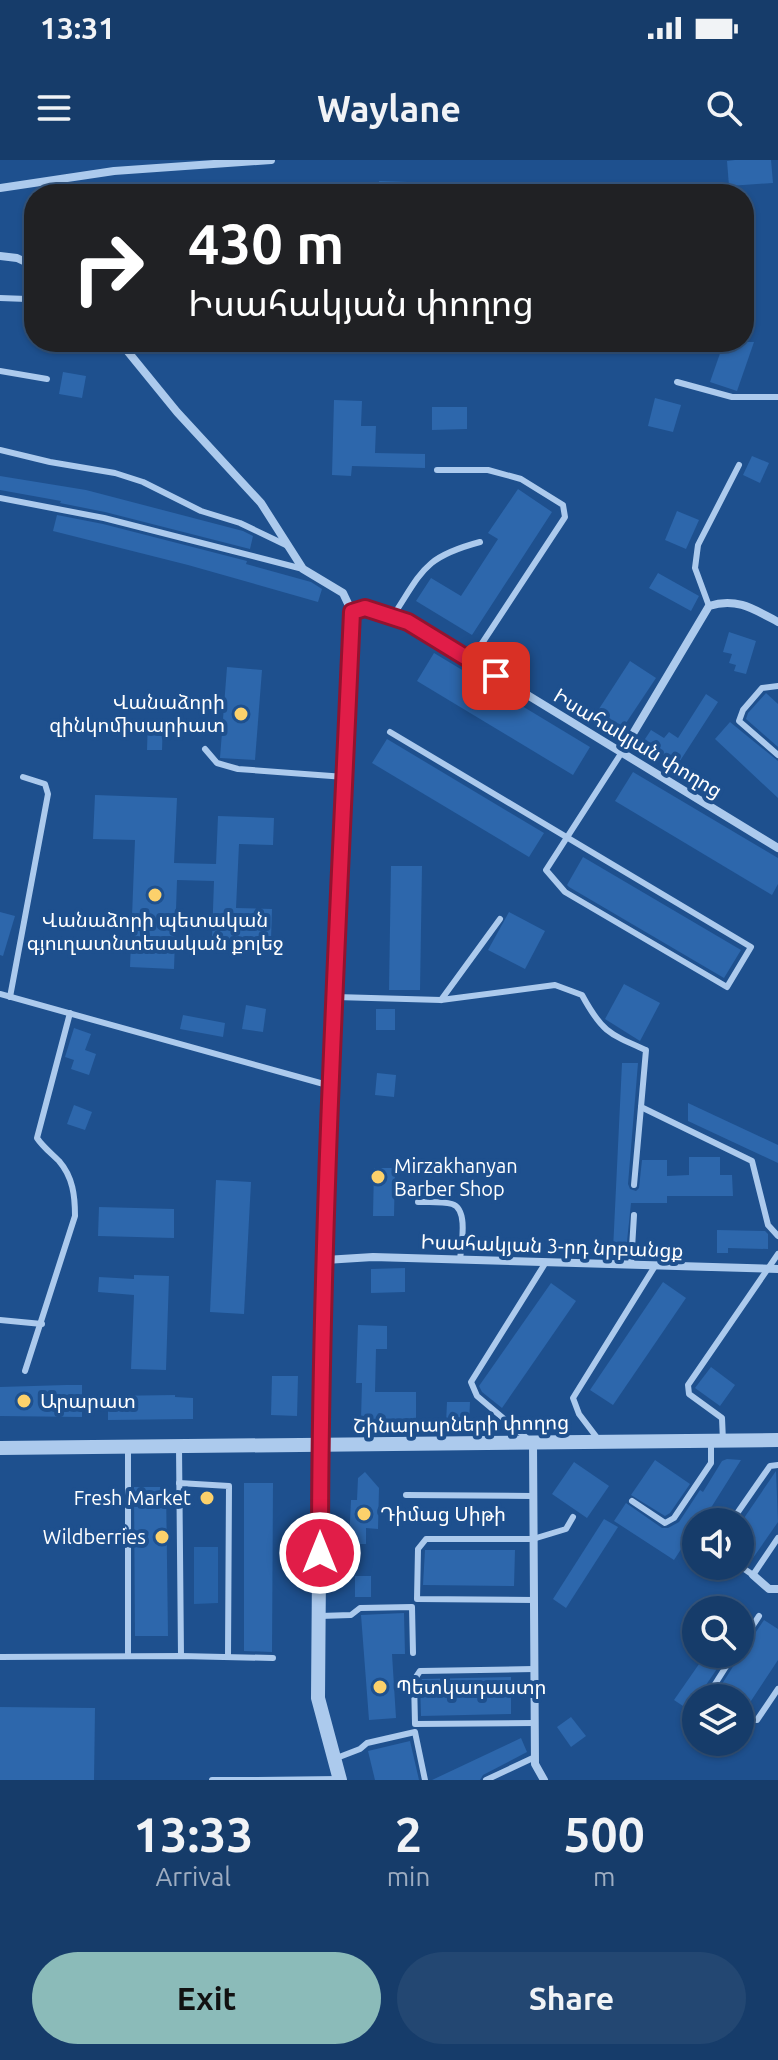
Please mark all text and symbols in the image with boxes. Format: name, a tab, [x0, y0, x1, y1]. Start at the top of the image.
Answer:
text: 13:31	[40, 11, 115, 45]
icon: menu	[32, 86, 76, 130]
icon: search	[702, 86, 746, 130]
text: Waylane	[317, 88, 461, 129]
text: 430 m	[188, 212, 344, 275]
icon: right	[56, 216, 160, 320]
text: Իսահակյան փողոց	[188, 282, 534, 323]
pin	[462, 642, 530, 710]
icon: arrive	[474, 654, 518, 698]
street label: Իսահակյան փողոց	[549, 683, 727, 803]
place label: Վանաձորի զինկոմիսարիատ	[49, 690, 225, 737]
marker: Վանաձորի զինկոմիսարիատ	[232, 705, 250, 723]
marker: Վանաձորի պետական գյուղատնտեսական քոլեջ	[146, 886, 164, 904]
place label: Վանաձորի պետական գյուղատնտեսական քոլեջ	[27, 908, 283, 955]
place label: Mirzakhanyan Barber Shop	[394, 1154, 518, 1200]
marker: Mirzakhanyan Barber Shop	[369, 1168, 387, 1186]
street label: Իսահակյան 3-րդ նրբանցք	[420, 1229, 684, 1263]
place label: Արարատ	[40, 1389, 136, 1413]
marker: Արարատ	[15, 1392, 33, 1410]
street label: Շինարարների փողոց	[353, 1410, 569, 1438]
place label: Fresh Market	[74, 1486, 191, 1509]
marker: Fresh Market	[198, 1489, 216, 1507]
place label: Դիմաց Սիթի	[380, 1502, 506, 1526]
marker: Դիմաց Սիթի	[355, 1505, 373, 1523]
map controls	[682, 1508, 754, 1756]
button: sound	[682, 1508, 754, 1580]
position arrow	[278, 1511, 362, 1595]
place label: Wildberries	[43, 1525, 146, 1548]
marker: Wildberries	[153, 1528, 171, 1546]
button: search	[682, 1596, 754, 1668]
place label: Պետկադաստր	[396, 1675, 546, 1699]
marker: Պետկադաստր	[371, 1678, 389, 1696]
button: layers	[682, 1684, 754, 1756]
text: 13:33	[133, 1807, 253, 1861]
text: 2	[395, 1807, 422, 1861]
text: 500	[564, 1807, 645, 1861]
text: Arrival	[155, 1862, 231, 1891]
text: min	[387, 1862, 430, 1891]
text: m	[593, 1862, 615, 1891]
button: Exit	[32, 1952, 381, 2044]
button: Share	[397, 1952, 746, 2044]

